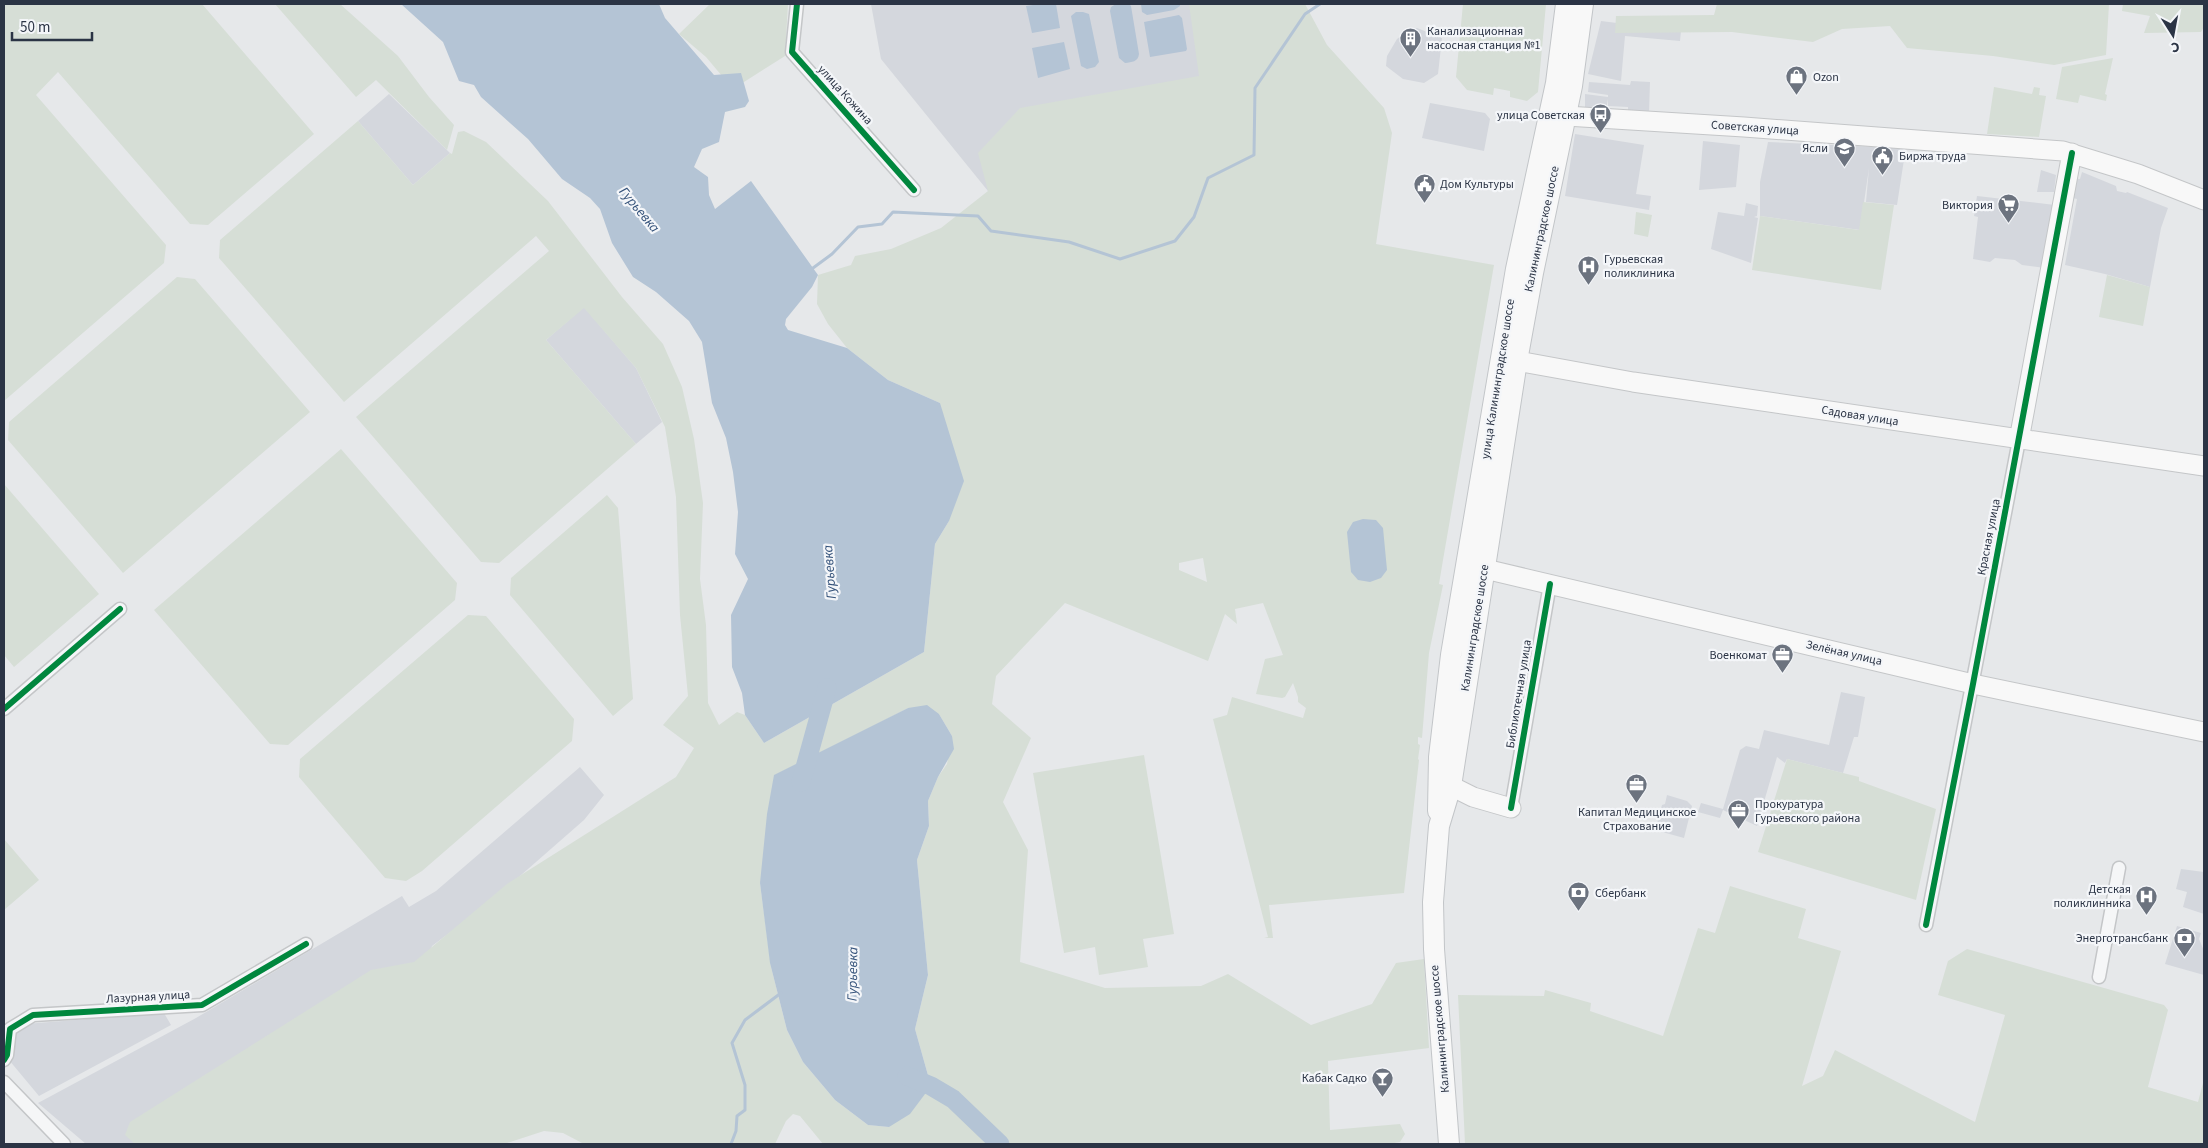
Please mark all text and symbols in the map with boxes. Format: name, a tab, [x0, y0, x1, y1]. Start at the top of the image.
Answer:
scale bar	[12, 10, 92, 42]
north arrow	[2148, 10, 2198, 60]
text: 50 m	[20, 17, 50, 38]
place label: Канализационная насосная станция №1	[1427, 23, 1541, 54]
building icon: Канализационная насосная станция №1	[1399, 26, 1423, 57]
text: С	[2169, 36, 2181, 57]
street label: улица Кожина	[814, 61, 876, 129]
shop icon: Ozon	[1785, 65, 1809, 96]
place label: Ozon	[1813, 69, 1839, 86]
bus stop icon: улица Советская	[1589, 103, 1613, 134]
place label: улица Советская	[1497, 107, 1585, 124]
street label: Советская улица	[1710, 116, 1800, 140]
school or university icon: Ясли	[1832, 136, 1856, 167]
place label: Ясли	[1802, 140, 1828, 157]
public building icon: Биржа труда	[1871, 144, 1895, 175]
place label: Биржа труда	[1899, 148, 1966, 165]
street label: Калининградское шоссе	[1520, 164, 1564, 293]
public building icon: Дом Культуры	[1412, 172, 1436, 203]
place label: Дом Культуры	[1440, 176, 1514, 193]
water label: Гурьевка	[614, 183, 664, 238]
supermarket icon: Виктория	[1997, 193, 2021, 224]
place label: Виктория	[1942, 197, 1993, 214]
place label: Гурьевская поликлиника	[1604, 251, 1675, 282]
hospital icon: Гурьевская поликлиника	[1576, 254, 1600, 285]
street label: улица Калининградское шоссе	[1477, 298, 1519, 460]
street label: Садовая улица	[1820, 402, 1900, 430]
street label: Красная улица	[1973, 497, 2005, 577]
water label: Гурьевка	[818, 544, 842, 600]
street label: Калининградское шоссе	[1457, 563, 1493, 693]
street label: Зелёная улица	[1804, 636, 1884, 670]
street label: Библиотечная улица	[1502, 638, 1536, 750]
office icon: Военкомат	[1771, 643, 1795, 674]
place label: Военкомат	[1710, 647, 1767, 664]
office icon: Капитал Медицинское Страхование	[1625, 773, 1649, 804]
place label: Прокуратура Гурьевского района	[1755, 796, 1860, 827]
office icon: Прокуратура Гурьевского района	[1727, 799, 1751, 830]
place label: Капитал Медицинское Страхование	[1578, 804, 1696, 835]
bank icon: Сбербанк	[1567, 881, 1591, 912]
place label: Детская поликлинника	[2053, 881, 2131, 912]
hospital icon: Детская поликлинника	[2135, 884, 2159, 915]
place label: Сбербанк	[1595, 885, 1646, 902]
bank icon: Энерготрансбанк	[2172, 926, 2196, 957]
place label: Энерготрансбанк	[2076, 930, 2168, 947]
water label: Гурьевка	[843, 946, 863, 1001]
street label: Калининградское шоссе	[1426, 964, 1454, 1094]
street label: Лазурная улица	[106, 986, 190, 1008]
bar icon: Кабак Садко	[1371, 1066, 1395, 1097]
place label: Кабак Садко	[1302, 1070, 1367, 1087]

